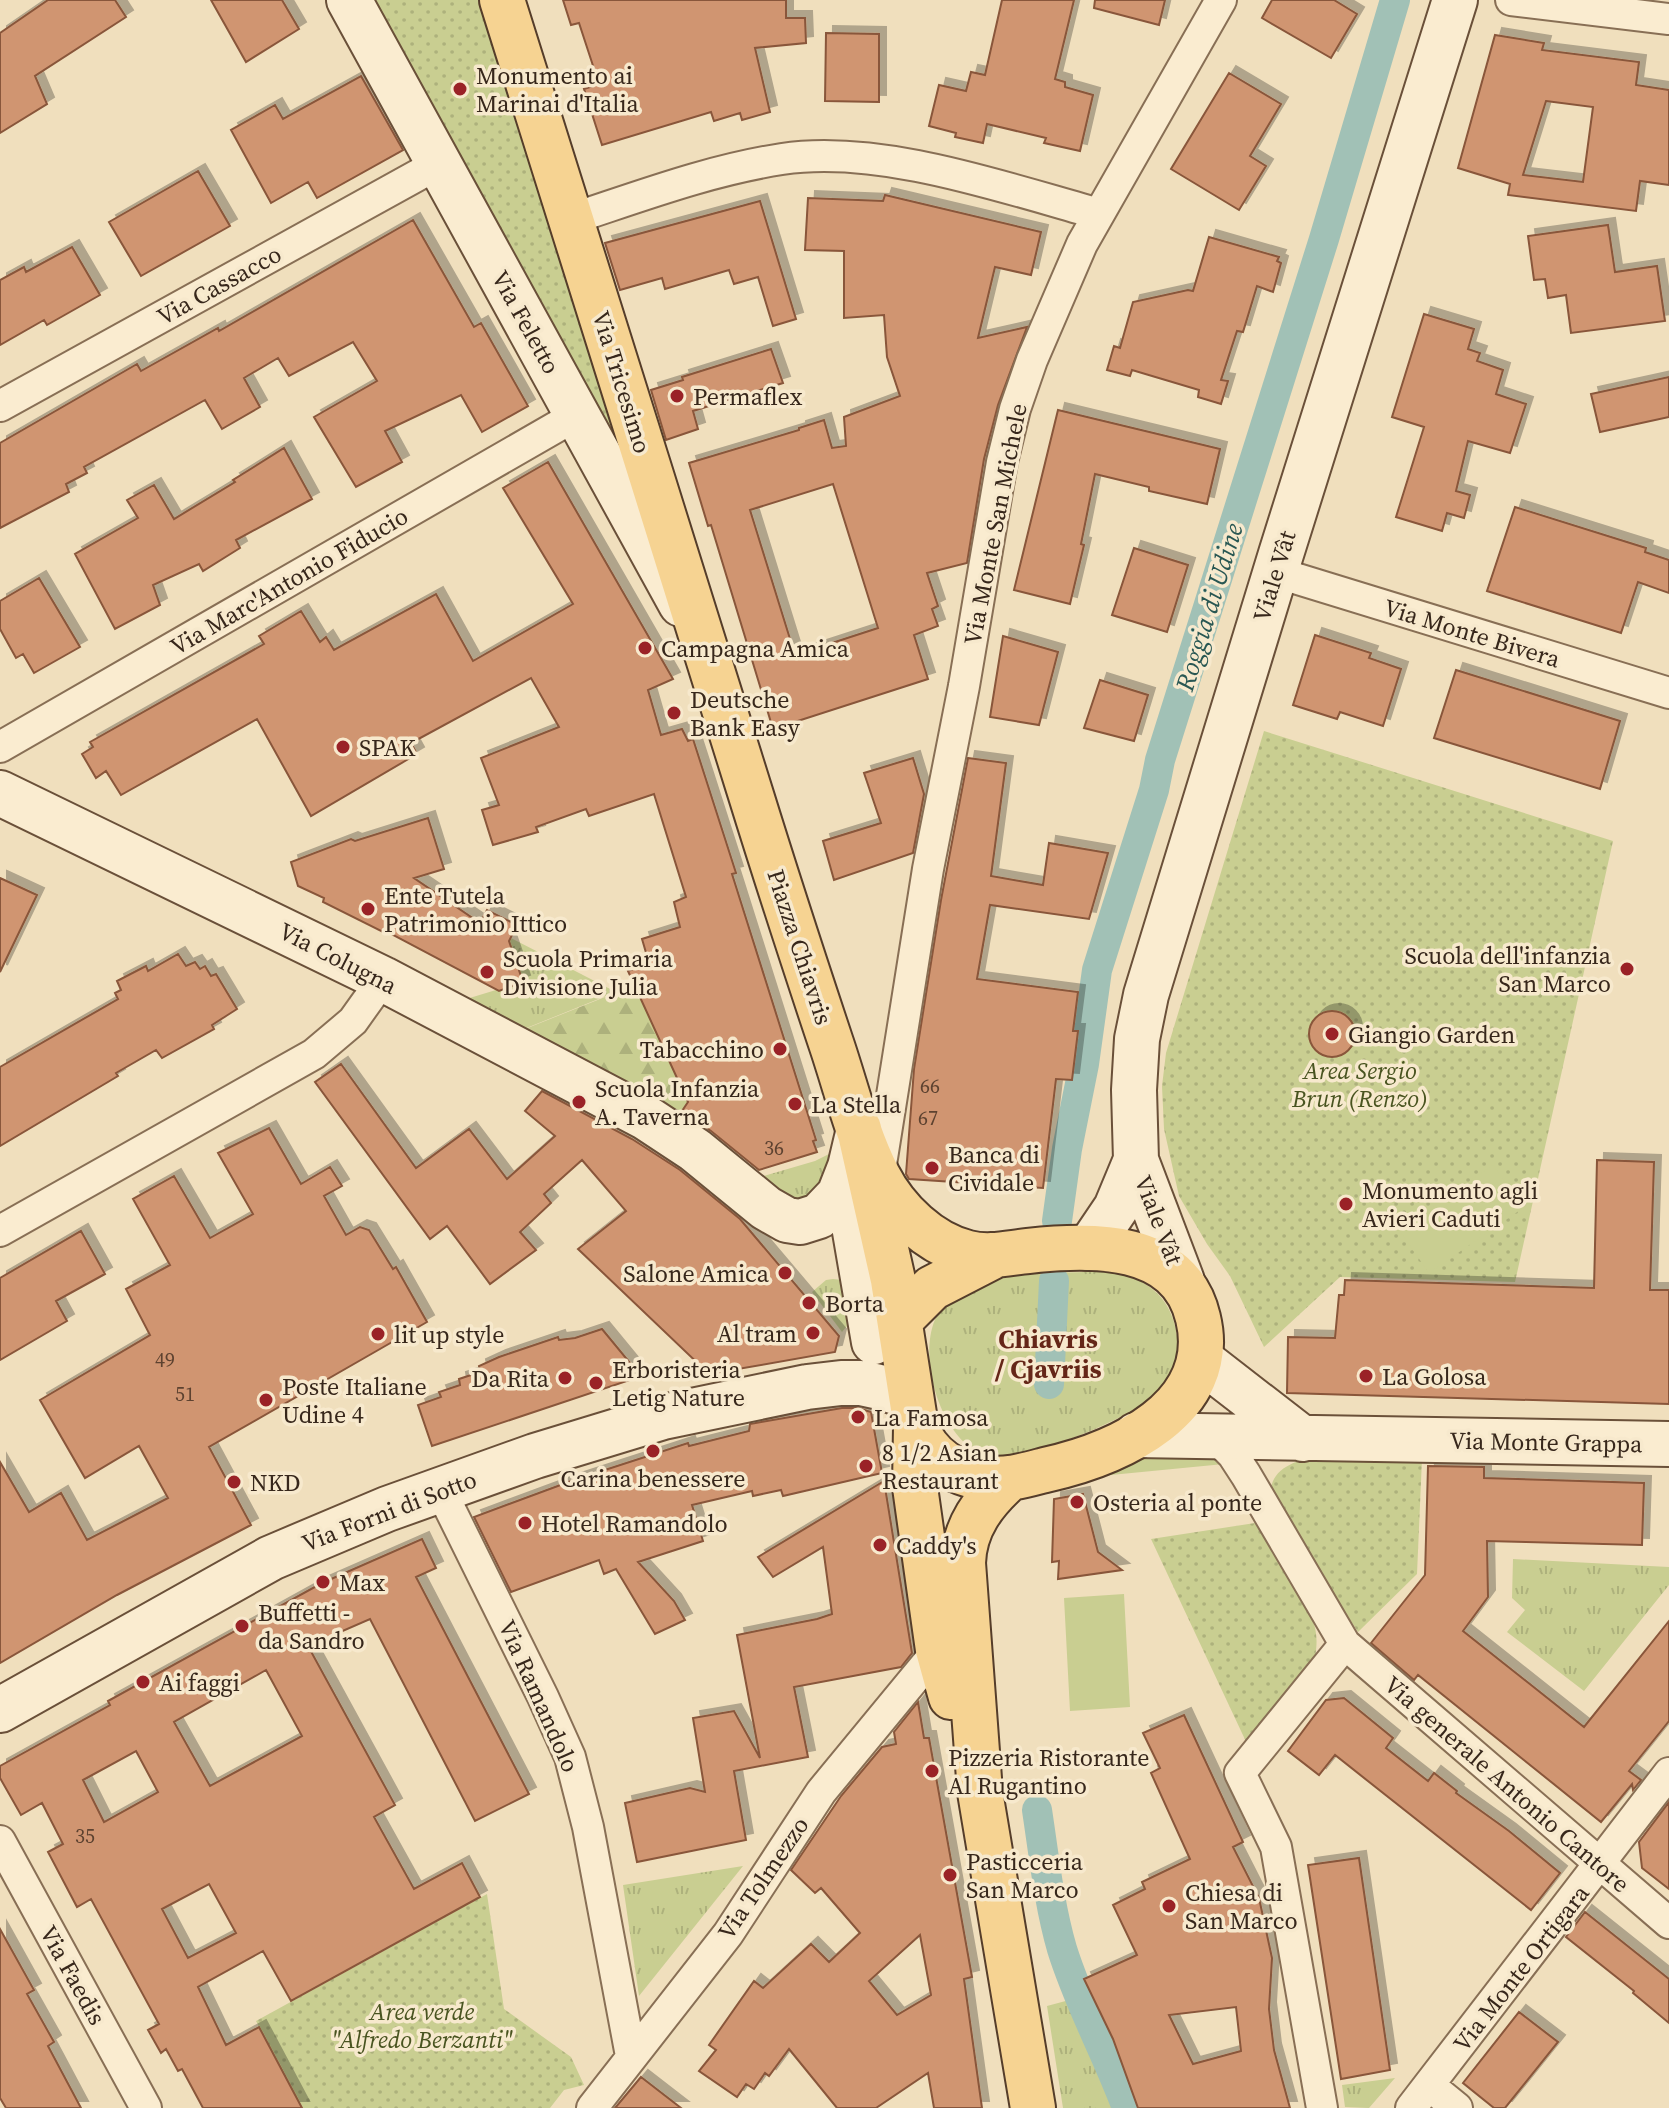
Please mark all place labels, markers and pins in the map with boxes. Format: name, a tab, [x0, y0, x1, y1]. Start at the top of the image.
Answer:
place label: Monumento ai Marinai d'Italia	[476, 59, 640, 120]
marker: Monumento ai Marinai d'Italia	[451, 80, 469, 98]
place label: Permaflex	[693, 380, 803, 413]
marker: Permaflex	[668, 387, 686, 405]
place label: Campagna Amica	[661, 632, 850, 665]
marker: Campagna Amica	[636, 639, 654, 657]
place label: Deutsche Bank Easy	[690, 683, 801, 744]
marker: Deutsche Bank Easy	[665, 704, 683, 722]
place label: SPAK	[359, 731, 415, 764]
marker: SPAK	[334, 738, 352, 756]
place label: Ente Tutela Patrimonio Ittico	[384, 879, 567, 940]
marker: Ente Tutela Patrimonio Ittico	[359, 900, 377, 918]
place label: Scuola dell'infanzia San Marco	[1404, 939, 1612, 1000]
place label: Scuola Primaria Divisione Julia	[503, 942, 674, 1003]
marker: Scuola dell'infanzia San Marco	[1618, 960, 1636, 978]
marker: Scuola Primaria Divisione Julia	[478, 963, 496, 981]
place label: Giangio Garden	[1348, 1018, 1515, 1051]
marker: Giangio Garden	[1323, 1025, 1341, 1043]
place label: Tabacchino	[640, 1033, 764, 1066]
marker: Tabacchino	[771, 1040, 789, 1058]
place label: Scuola Infanzia A. Taverna	[595, 1072, 760, 1133]
place label: La Stella	[811, 1088, 902, 1121]
marker: Scuola Infanzia A. Taverna	[570, 1093, 588, 1111]
marker: La Stella	[786, 1095, 804, 1113]
place label: Banca di Cividale	[948, 1138, 1040, 1199]
marker: Banca di Cividale	[923, 1159, 941, 1177]
place label: Monumento agli Avieri Caduti	[1362, 1174, 1538, 1235]
marker: Monumento agli Avieri Caduti	[1337, 1195, 1355, 1213]
place label: Salone Amica	[623, 1257, 770, 1290]
marker: Salone Amica	[776, 1264, 794, 1282]
place label: Borta	[825, 1287, 885, 1320]
marker: Borta	[800, 1294, 818, 1312]
place label: Al tram	[717, 1317, 797, 1350]
place label: lit up style	[394, 1318, 504, 1351]
marker: Al tram	[804, 1324, 822, 1342]
marker: lit up style	[369, 1325, 387, 1343]
place label: Erboristeria Letig Nature	[612, 1353, 745, 1414]
place label: La Golosa	[1382, 1360, 1487, 1393]
place label: Da Rita	[471, 1362, 550, 1395]
marker: La Golosa	[1357, 1367, 1375, 1385]
marker: Da Rita	[556, 1369, 574, 1387]
place label: Poste Italiane Udine 4	[282, 1370, 427, 1431]
marker: Erboristeria Letig Nature	[587, 1374, 605, 1392]
marker: Poste Italiane Udine 4	[257, 1391, 275, 1409]
place label: La Famosa	[874, 1401, 989, 1434]
marker: La Famosa	[849, 1408, 867, 1426]
place label: 8 1/2 Asian Restaurant	[882, 1436, 998, 1497]
marker: Carina benessere	[644, 1442, 662, 1460]
marker: 8 1/2 Asian Restaurant	[857, 1457, 875, 1475]
place label: Carina benessere	[561, 1462, 746, 1495]
place label: NKD	[250, 1466, 300, 1499]
marker: NKD	[225, 1473, 243, 1491]
place label: Osteria al ponte	[1093, 1486, 1262, 1519]
marker: Osteria al ponte	[1068, 1493, 1086, 1511]
place label: Hotel Ramandolo	[541, 1507, 728, 1540]
marker: Hotel Ramandolo	[516, 1514, 534, 1532]
place label: Caddy's	[896, 1529, 977, 1562]
marker: Caddy's	[871, 1536, 889, 1554]
place label: Max	[339, 1566, 385, 1599]
marker: Max	[314, 1573, 332, 1591]
place label: Buffetti - da Sandro	[258, 1596, 365, 1657]
marker: Buffetti - da Sandro	[233, 1617, 251, 1635]
place label: Ai faggi	[159, 1666, 240, 1699]
marker: Ai faggi	[134, 1673, 152, 1691]
place label: Pizzeria Ristorante Al Rugantino	[948, 1741, 1149, 1802]
marker: Pizzeria Ristorante Al Rugantino	[923, 1762, 941, 1780]
place label: Pasticceria San Marco	[966, 1845, 1084, 1906]
marker: Pasticceria San Marco	[941, 1866, 959, 1884]
place label: Chiesa di San Marco	[1185, 1876, 1298, 1937]
marker: Chiesa di San Marco	[1160, 1897, 1178, 1915]

